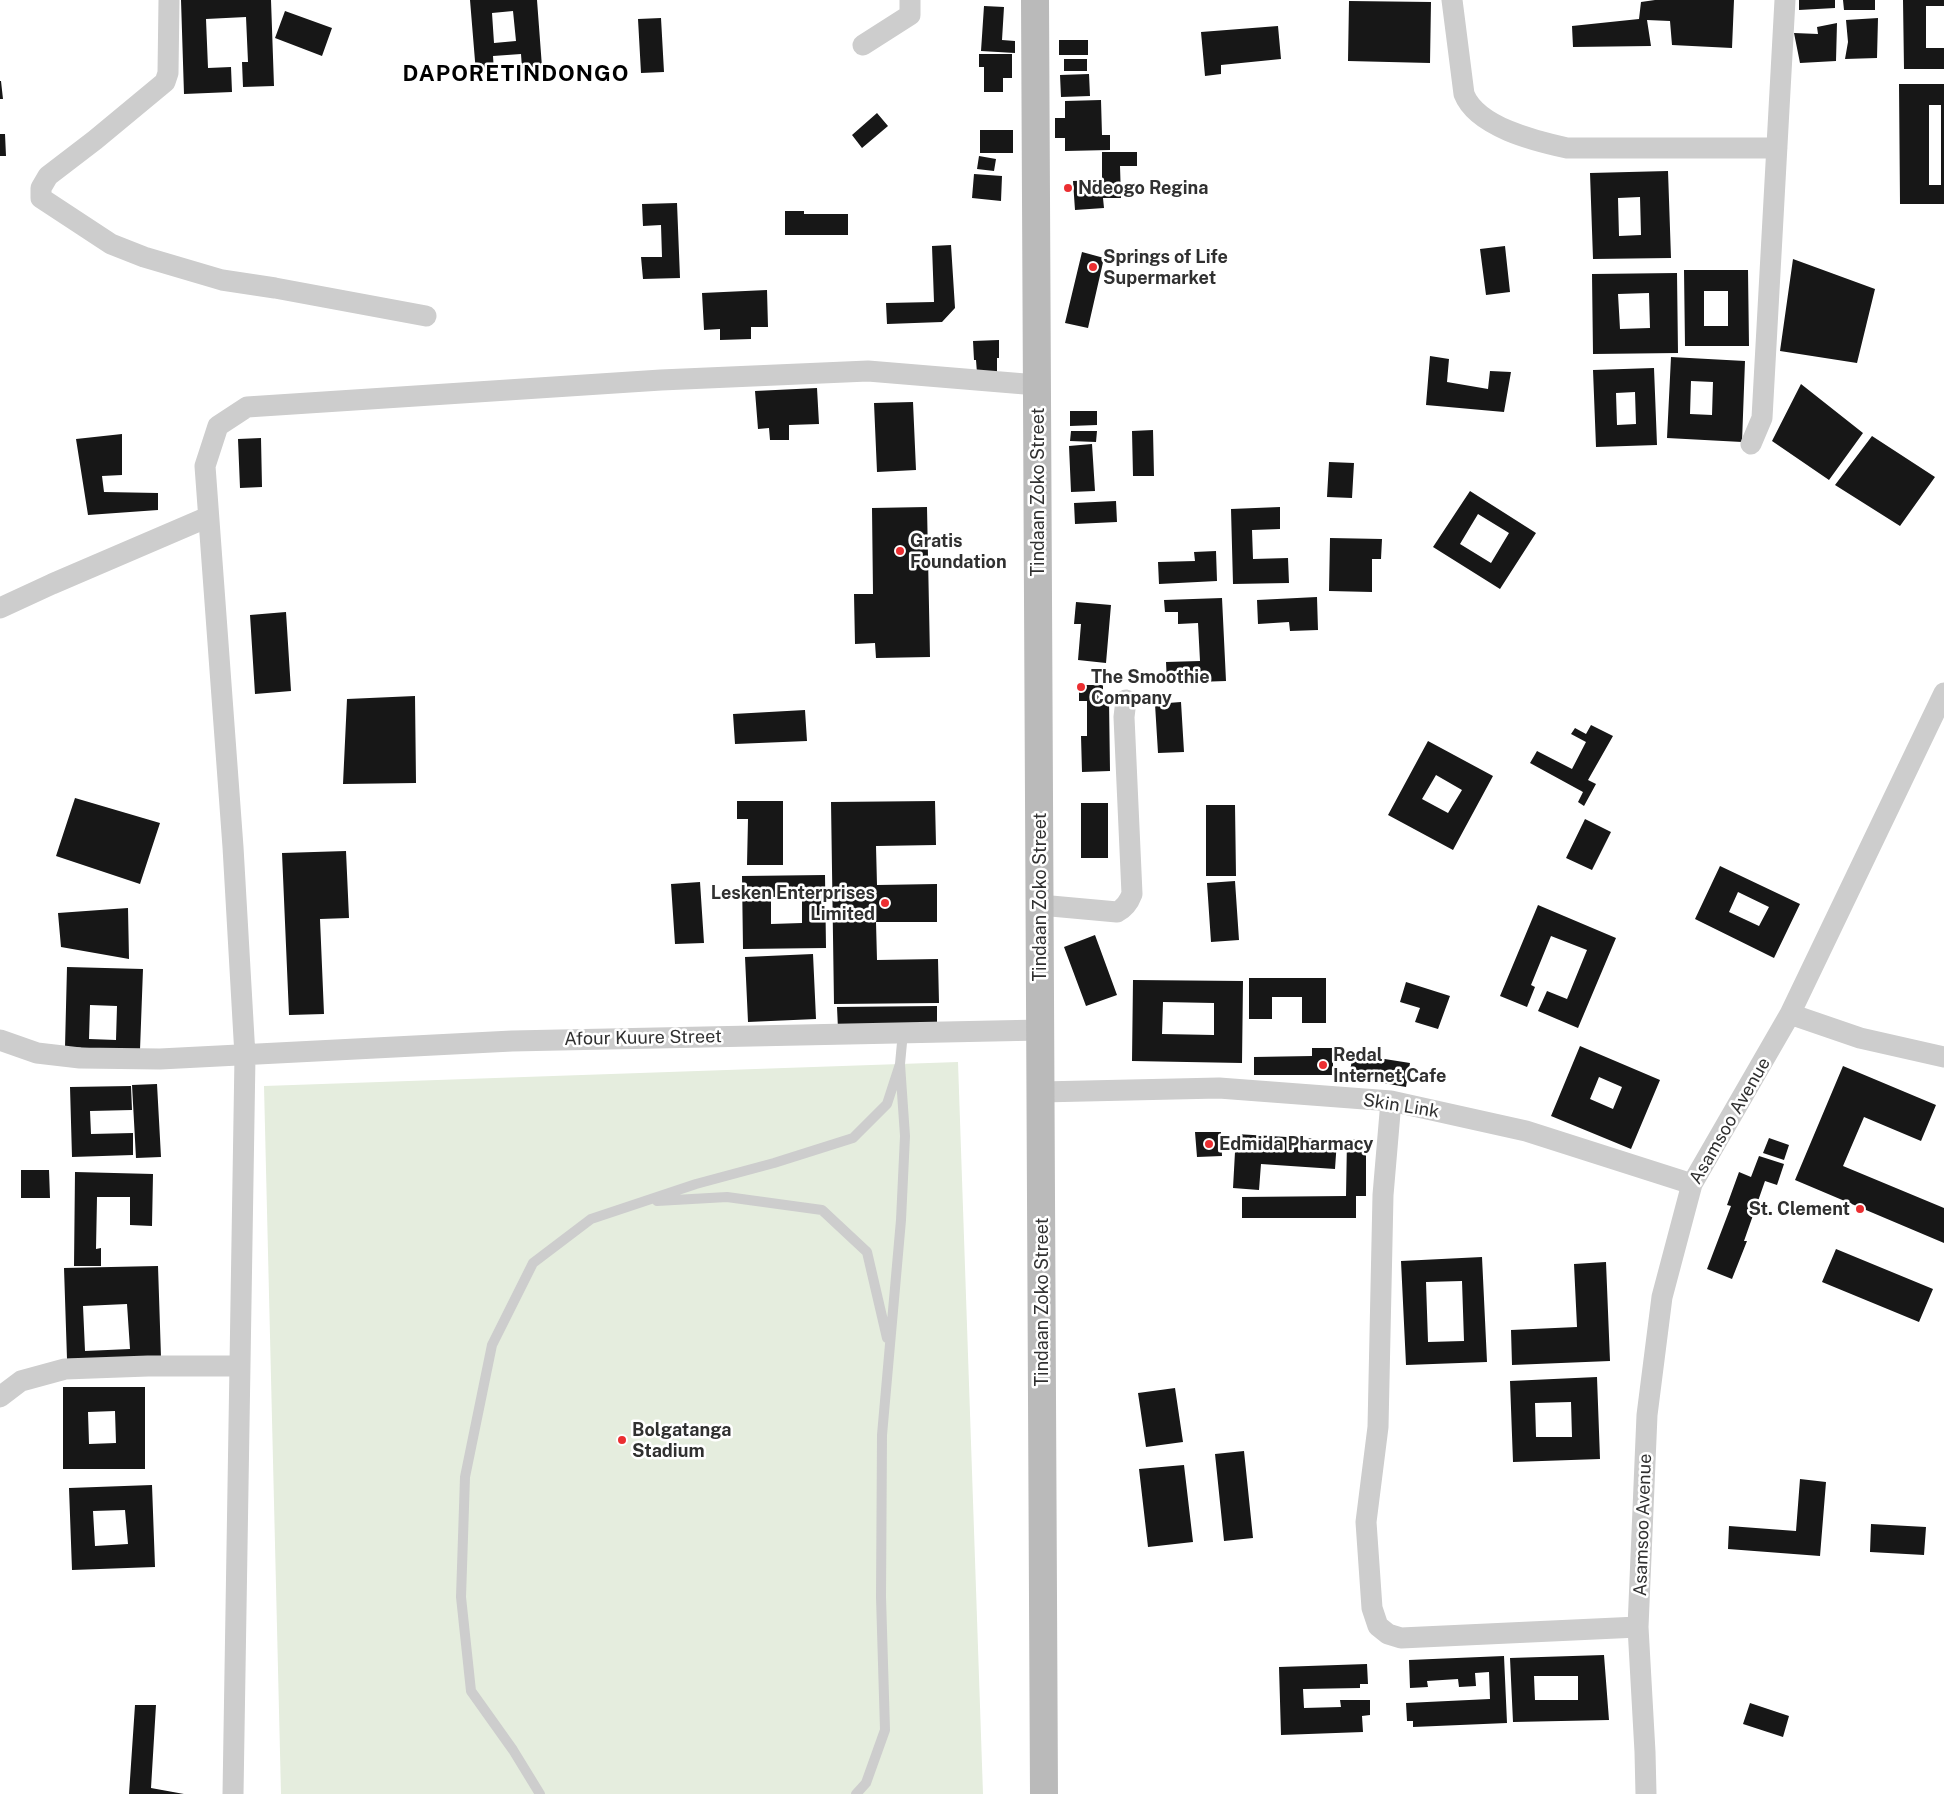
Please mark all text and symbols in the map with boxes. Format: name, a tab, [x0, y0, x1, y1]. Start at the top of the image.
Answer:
district label: DAPORETINDONGO	[401, 61, 631, 87]
place label: Ndeogo Regina	[1078, 177, 1208, 199]
marker: Ndeogo Regina	[1062, 182, 1074, 194]
place label: Springs of Life Supermarket	[1103, 246, 1228, 288]
marker: Springs of Life Supermarket	[1087, 261, 1099, 273]
street label: Tindaan Zoko Street	[1027, 407, 1049, 577]
place label: Gratis Foundation	[910, 530, 1007, 572]
marker: Gratis Foundation	[894, 545, 906, 557]
place label: The Smoothie Company	[1091, 666, 1210, 709]
marker: The Smoothie Company	[1075, 681, 1087, 693]
street label: Tindaan Zoko Street	[1029, 812, 1051, 982]
place label: Lesken Enterprises Limited	[711, 882, 875, 924]
marker: Lesken Enterprises Limited	[879, 897, 891, 909]
street label: Afour Kuure Street	[564, 1026, 722, 1050]
place label: Redal Internet Cafe	[1333, 1044, 1446, 1086]
street label: Asamsoo Avenue	[1685, 1054, 1775, 1188]
marker: Redal Internet Cafe	[1317, 1059, 1329, 1071]
street label: Skin Link	[1361, 1089, 1441, 1123]
place label: Edmida Pharmacy	[1219, 1133, 1373, 1155]
marker: Edmida Pharmacy	[1203, 1138, 1215, 1150]
place label: St. Clement	[1748, 1198, 1850, 1220]
marker: St. Clement	[1854, 1203, 1866, 1215]
street label: Tindaan Zoko Street	[1031, 1217, 1053, 1387]
place label: Bolgatanga Stadium	[632, 1419, 731, 1462]
marker: Bolgatanga Stadium	[616, 1434, 628, 1446]
street label: Asamsoo Avenue	[1630, 1453, 1656, 1597]

